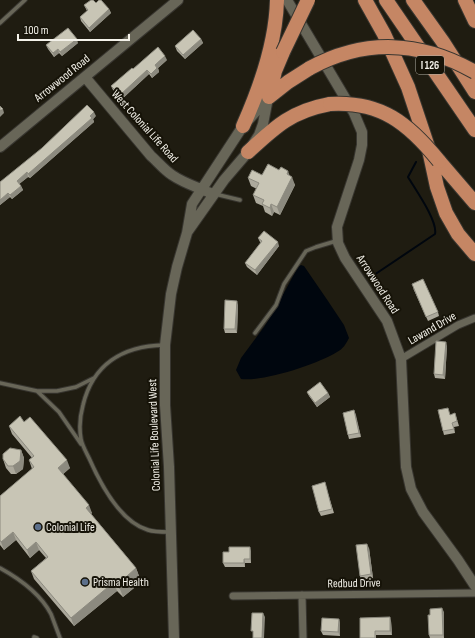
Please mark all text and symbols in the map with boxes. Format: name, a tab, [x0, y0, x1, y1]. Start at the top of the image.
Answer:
scale bar	[18, 16, 129, 42]
text: 100 m	[24, 23, 49, 38]
street label: Arrowwood Road	[31, 51, 93, 106]
road number: I 126	[416, 56, 444, 74]
street label: West Colonial Life Road	[108, 87, 181, 166]
street label: Arrowwood Road	[352, 251, 402, 317]
street label: Lawand Drive	[405, 309, 459, 348]
street label: Colonial Life Boulevard West	[145, 378, 164, 492]
place label: Colonial Life	[46, 520, 95, 535]
marker: Colonial Life	[33, 522, 43, 532]
place label: Prisma Health	[93, 575, 149, 590]
street label: Redbud Drive	[327, 576, 381, 591]
marker: Prisma Health	[80, 577, 90, 587]

